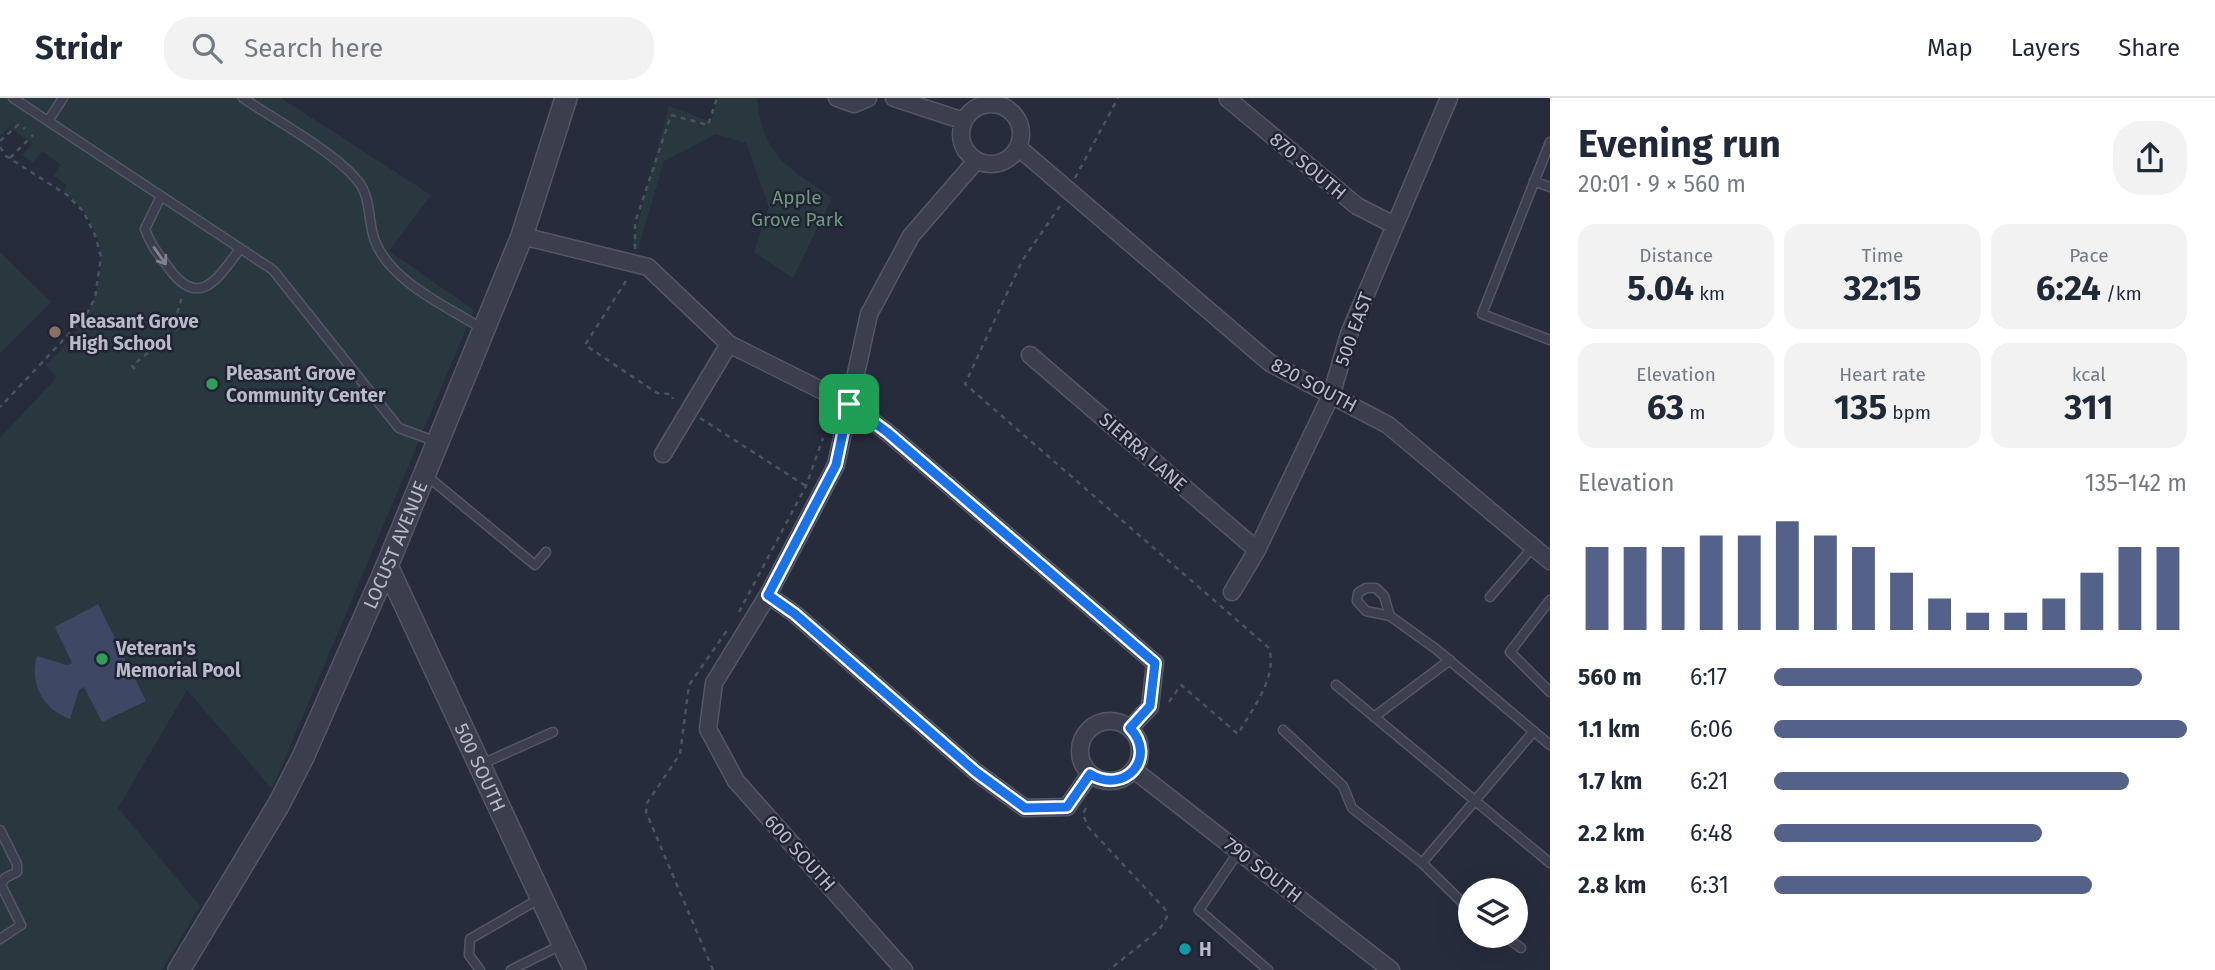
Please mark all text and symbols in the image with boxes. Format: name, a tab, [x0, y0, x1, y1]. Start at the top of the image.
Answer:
search box	[164, 17, 654, 80]
text: Stridr	[35, 28, 122, 68]
icon: search	[188, 29, 226, 67]
text: Search here	[244, 33, 383, 64]
text: Map	[1927, 34, 1973, 62]
text: Layers	[2011, 34, 2080, 62]
text: Share	[2118, 34, 2180, 62]
text: Evening run	[1578, 121, 1781, 167]
button: share	[2113, 121, 2187, 195]
street label: 870 SOUTH	[1265, 127, 1351, 205]
text: 20:01 · 9 × 560 m	[1578, 170, 1746, 198]
park label: Apple Grove Park	[751, 186, 843, 231]
text: Distance	[1639, 244, 1713, 267]
text: Time	[1862, 244, 1903, 267]
text: Pace	[2069, 244, 2109, 267]
one-way arrow	[153, 246, 167, 265]
text: 5.04	[1627, 267, 1694, 309]
text: 32:15	[1843, 267, 1922, 309]
text: 6:24	[2036, 267, 2101, 309]
text: km	[1694, 282, 1725, 305]
text: /km	[2101, 282, 2142, 305]
street label: 500 EAST	[1330, 289, 1378, 369]
place label: Pleasant Grove High School	[69, 310, 199, 355]
marker: Pleasant Grove High School	[47, 324, 63, 340]
street label: 820 SOUTH	[1267, 353, 1361, 417]
place label: Pleasant Grove Community Center	[226, 362, 386, 407]
text: Elevation	[1636, 363, 1716, 386]
text: Heart rate	[1839, 363, 1926, 386]
text: kcal	[2072, 363, 2106, 386]
pin	[819, 374, 879, 434]
marker: Pleasant Grove Community Center	[204, 376, 220, 392]
icon: arrive	[830, 385, 868, 423]
text: 63	[1647, 386, 1684, 428]
text: 135	[1834, 386, 1887, 428]
text: 311	[2064, 386, 2113, 428]
text: m	[1684, 401, 1706, 424]
text: bpm	[1887, 401, 1931, 424]
street label: SIERRA LANE	[1095, 408, 1191, 496]
text: Elevation	[1578, 469, 1674, 497]
text: 135–142 m	[2085, 469, 2187, 497]
street label: LOCUST AVENUE	[358, 477, 432, 612]
place label: Veteran's Memorial Pool	[115, 637, 241, 682]
marker: Veteran's Memorial Pool	[94, 651, 110, 667]
text: 560 m	[1578, 663, 1642, 691]
text: 6:17	[1690, 663, 1727, 691]
text: 1.1 km	[1578, 715, 1640, 743]
text: 6:06	[1690, 715, 1733, 743]
street label: 500 SOUTH	[450, 720, 511, 815]
text: 1.7 km	[1578, 767, 1643, 795]
text: 6:21	[1690, 767, 1729, 795]
street label: 600 SOUTH	[760, 810, 840, 896]
text: 2.2 km	[1578, 819, 1645, 847]
text: 6:48	[1690, 819, 1733, 847]
street label: 790 SOUTH	[1219, 832, 1307, 908]
text: 2.8 km	[1578, 871, 1646, 899]
text: 6:31	[1690, 871, 1729, 899]
map controls	[1458, 878, 1528, 948]
button: layers	[1458, 878, 1528, 948]
place label: H	[1199, 938, 1212, 961]
marker: H	[1177, 941, 1193, 957]

